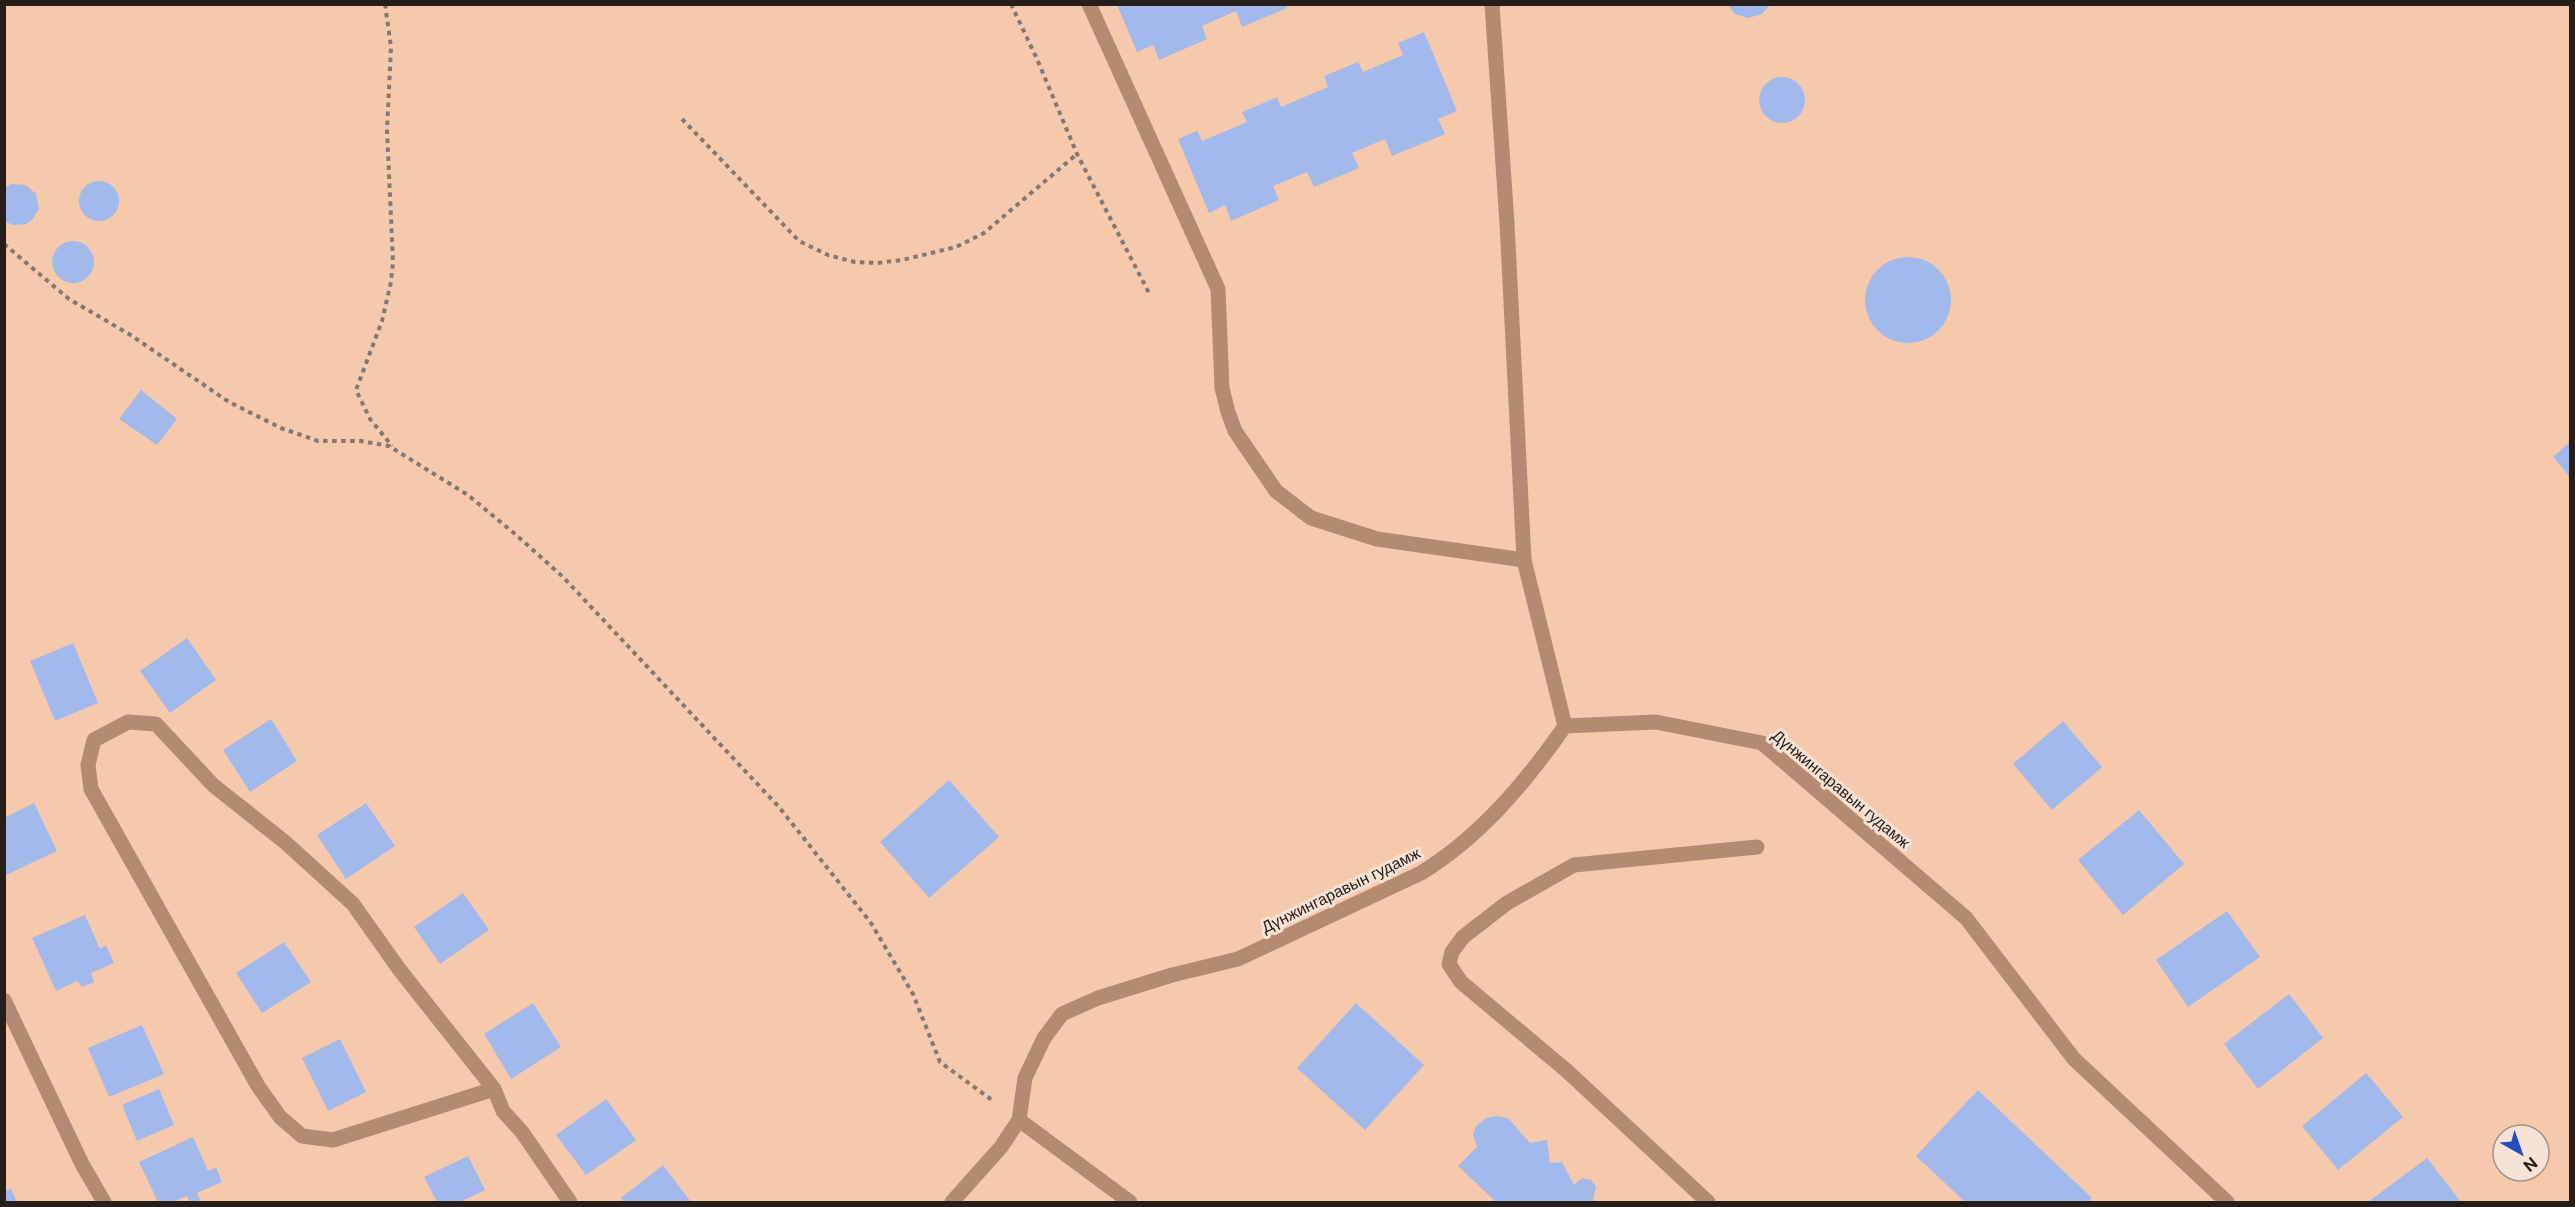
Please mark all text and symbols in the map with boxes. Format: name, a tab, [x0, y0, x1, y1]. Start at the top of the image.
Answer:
street label: Дүнжингаравын гудамж	[1768, 726, 1914, 852]
street label: Дүнжингаравын гудамж	[1259, 843, 1424, 937]
north arrow	[2491, 1123, 2551, 1183]
text: N	[2519, 1153, 2541, 1175]

